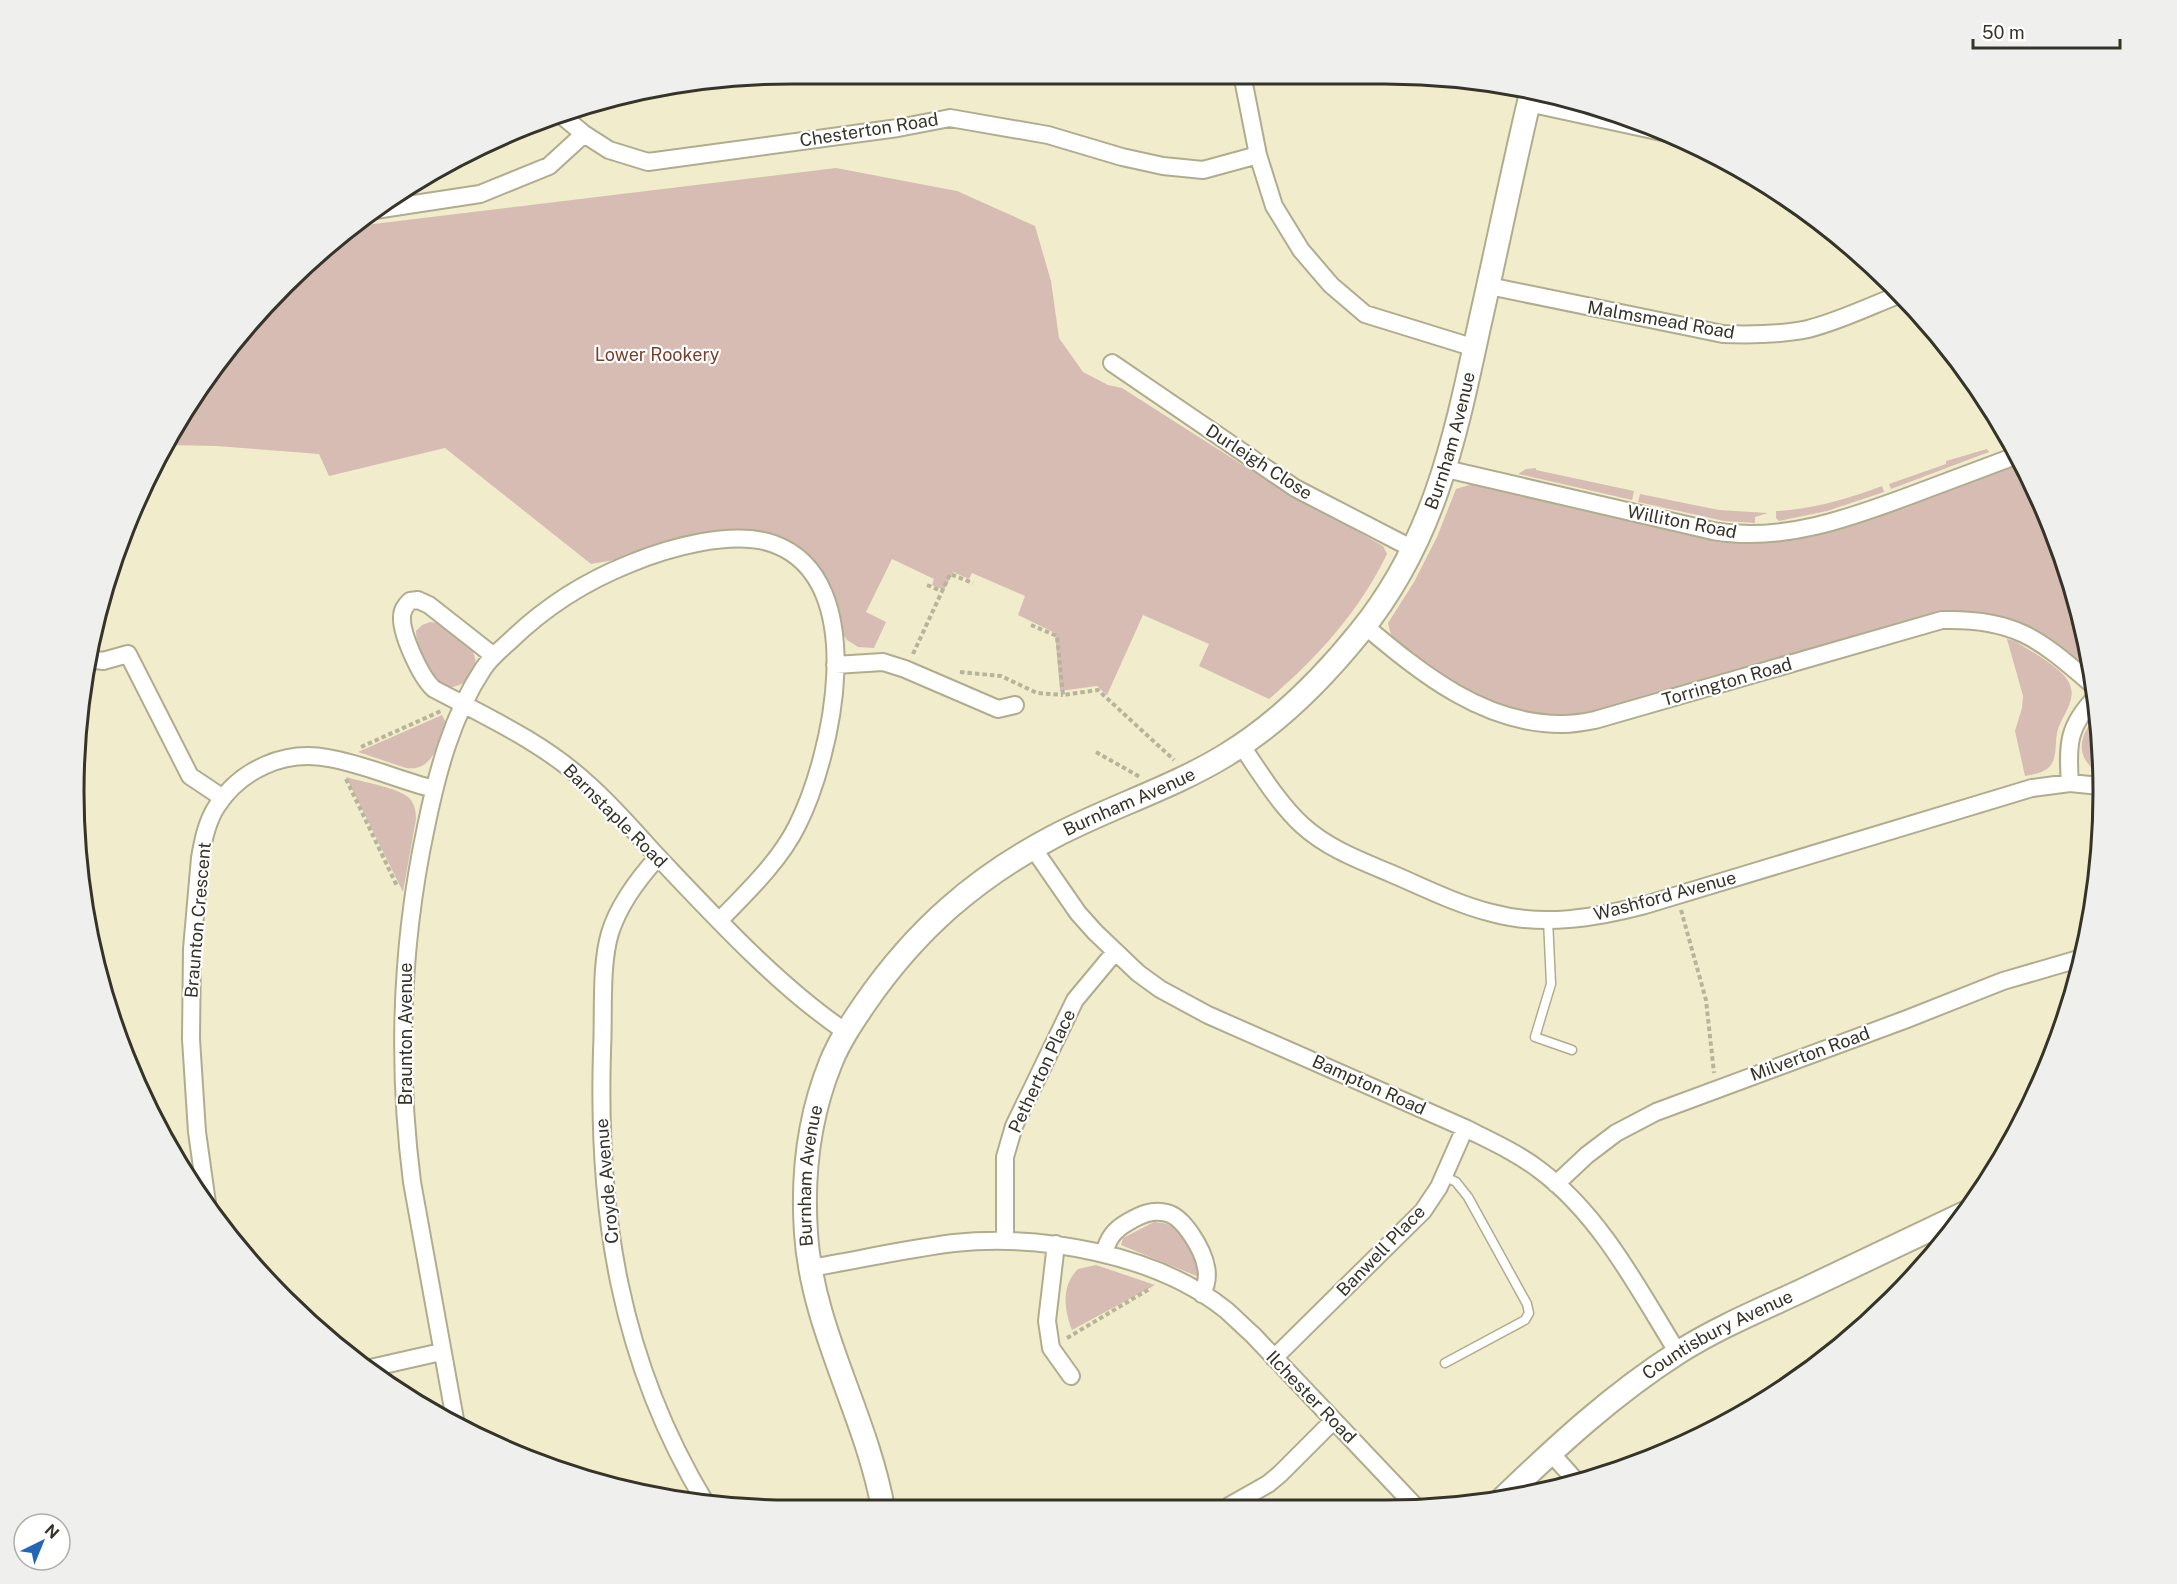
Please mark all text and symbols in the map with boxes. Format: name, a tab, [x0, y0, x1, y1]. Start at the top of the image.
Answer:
scale bar	[1973, 12, 2120, 50]
text: 50 m	[1982, 22, 2025, 43]
street label: Chesterton Road	[798, 108, 940, 151]
street label: Malmsmead Road	[1586, 296, 1736, 343]
park label: Lower Rookery	[595, 344, 720, 365]
street label: Burnham Avenue	[1420, 370, 1479, 512]
street label: Durleigh Close	[1202, 419, 1316, 504]
street label: Williton Road	[1626, 501, 1739, 542]
street label: Torrington Road	[1659, 653, 1794, 710]
street label: Barnstaple Road	[559, 759, 672, 872]
street label: Burnham Avenue	[1059, 763, 1198, 840]
street label: Braunton Crescent	[180, 841, 215, 999]
street label: Washford Avenue	[1591, 866, 1738, 925]
street label: Braunton Avenue	[395, 963, 416, 1105]
street label: Petherton Place	[1004, 1006, 1079, 1136]
street label: Milverton Road	[1747, 1022, 1873, 1085]
street label: Bampton Road	[1309, 1050, 1429, 1119]
street label: Burnham Avenue	[794, 1103, 826, 1247]
street label: Croyde Avenue	[591, 1117, 622, 1245]
street label: Banwell Place	[1332, 1201, 1429, 1300]
street label: Countisbury Avenue	[1638, 1285, 1796, 1384]
street label: Ilchester Road	[1262, 1346, 1361, 1447]
north arrow	[12, 1512, 72, 1572]
text: N	[41, 1520, 63, 1543]

